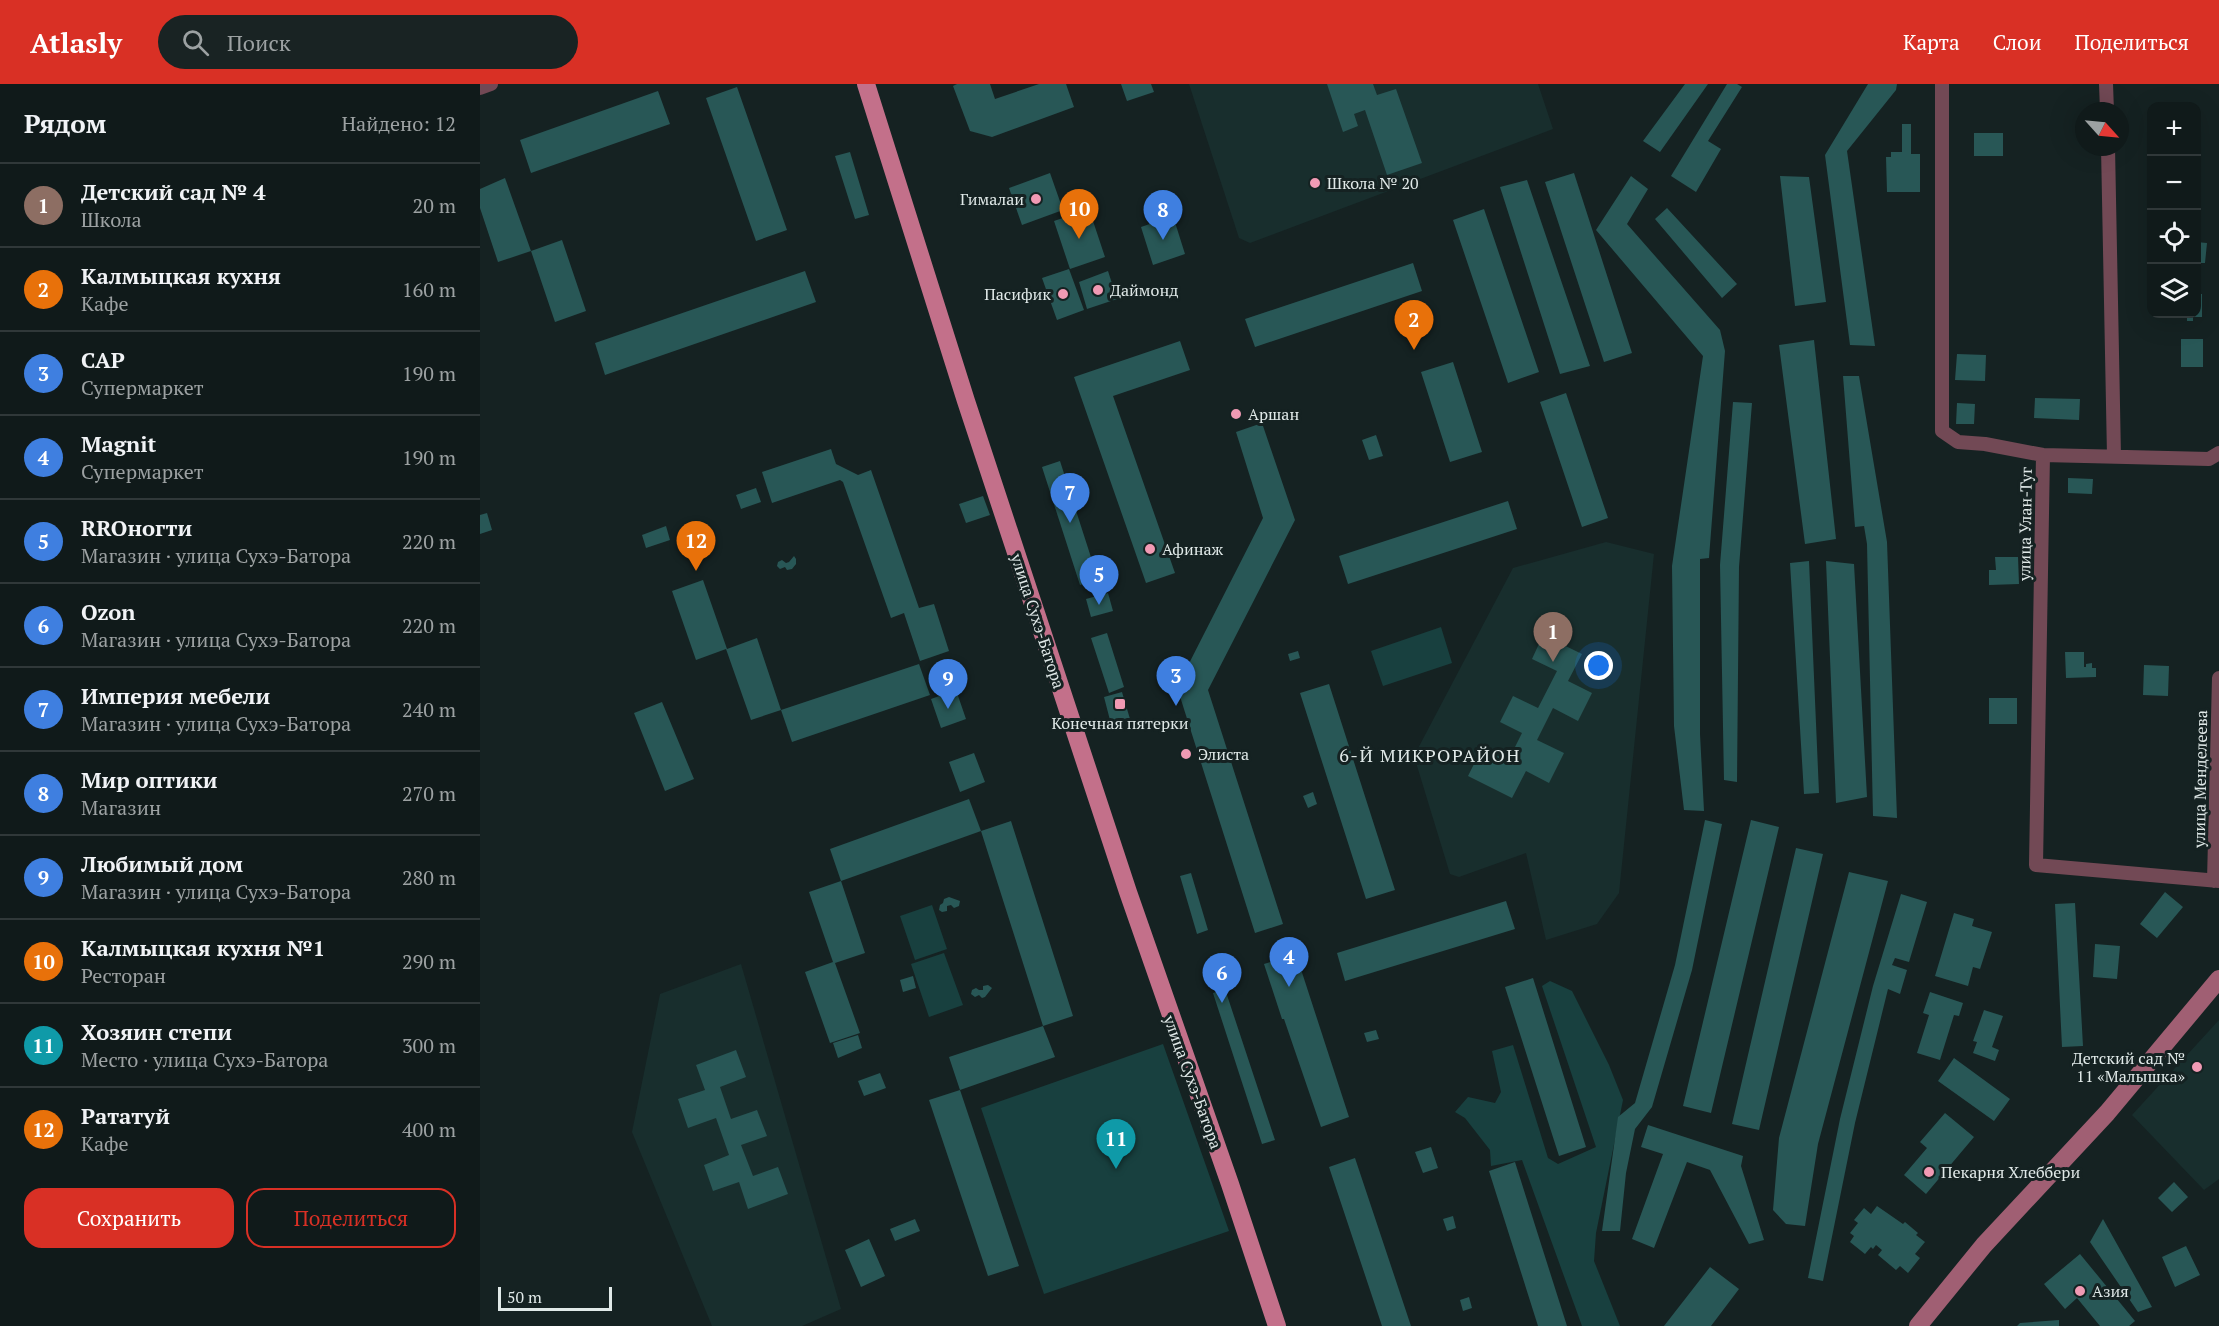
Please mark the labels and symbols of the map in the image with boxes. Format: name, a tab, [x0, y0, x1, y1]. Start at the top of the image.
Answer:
north arrow	[2075, 102, 2129, 156]
place label: Школа № 20	[1327, 172, 1418, 194]
marker: Школа № 20	[1308, 176, 1322, 190]
place label: Гималаи	[960, 188, 1024, 210]
pin: 10	[1060, 190, 1098, 239]
pin: 8	[1144, 190, 1182, 240]
marker: Гималаи	[1029, 192, 1043, 206]
place label: Даймонд	[1110, 279, 1178, 301]
place label: Пасифик	[984, 283, 1051, 305]
marker: Даймонд	[1091, 283, 1105, 297]
marker: Пасифик	[1056, 287, 1070, 301]
pin: 2	[1394, 300, 1434, 350]
place label: Аршан	[1248, 403, 1299, 425]
marker: Аршан	[1229, 407, 1243, 421]
street label: улица Улан-Туг	[2013, 467, 2037, 582]
pin: 7	[1050, 474, 1090, 523]
pin: 12	[676, 522, 716, 571]
place label: Афинаж	[1162, 538, 1224, 560]
marker: Афинаж	[1143, 542, 1157, 556]
street label: улица Сухэ-Батора	[1006, 550, 1070, 691]
pin: 5	[1080, 556, 1118, 605]
pin: 1	[1534, 612, 1572, 662]
your location	[1584, 651, 1613, 680]
pin: 3	[1156, 656, 1196, 706]
pin: 9	[928, 660, 968, 709]
marker: Конечная пятерки	[1113, 697, 1127, 711]
street label: улица Менделеева	[2188, 710, 2212, 849]
place label: Конечная пятерки	[1051, 712, 1189, 734]
place label: Элиста	[1198, 743, 1249, 765]
district label: 6-Й МИКРОРАЙОН	[1339, 743, 1521, 767]
marker: Элиста	[1179, 747, 1193, 761]
pin: 4	[1270, 938, 1308, 987]
pin: 6	[1202, 954, 1242, 1003]
street label: улица Сухэ-Батора	[1158, 1011, 1227, 1152]
place label: Детский сад № 11 «Малышка»	[2072, 1047, 2185, 1087]
marker: Детский сад № 11 «Малышка»	[2190, 1060, 2204, 1074]
pin: 11	[1096, 1120, 1136, 1169]
place label: Пекарня Хлеббери	[1941, 1161, 2080, 1183]
marker: Пекарня Хлеббери	[1922, 1165, 1936, 1179]
place label: Азия	[2092, 1280, 2129, 1302]
scale bar	[498, 1284, 612, 1312]
marker: Азия	[2073, 1284, 2087, 1298]

